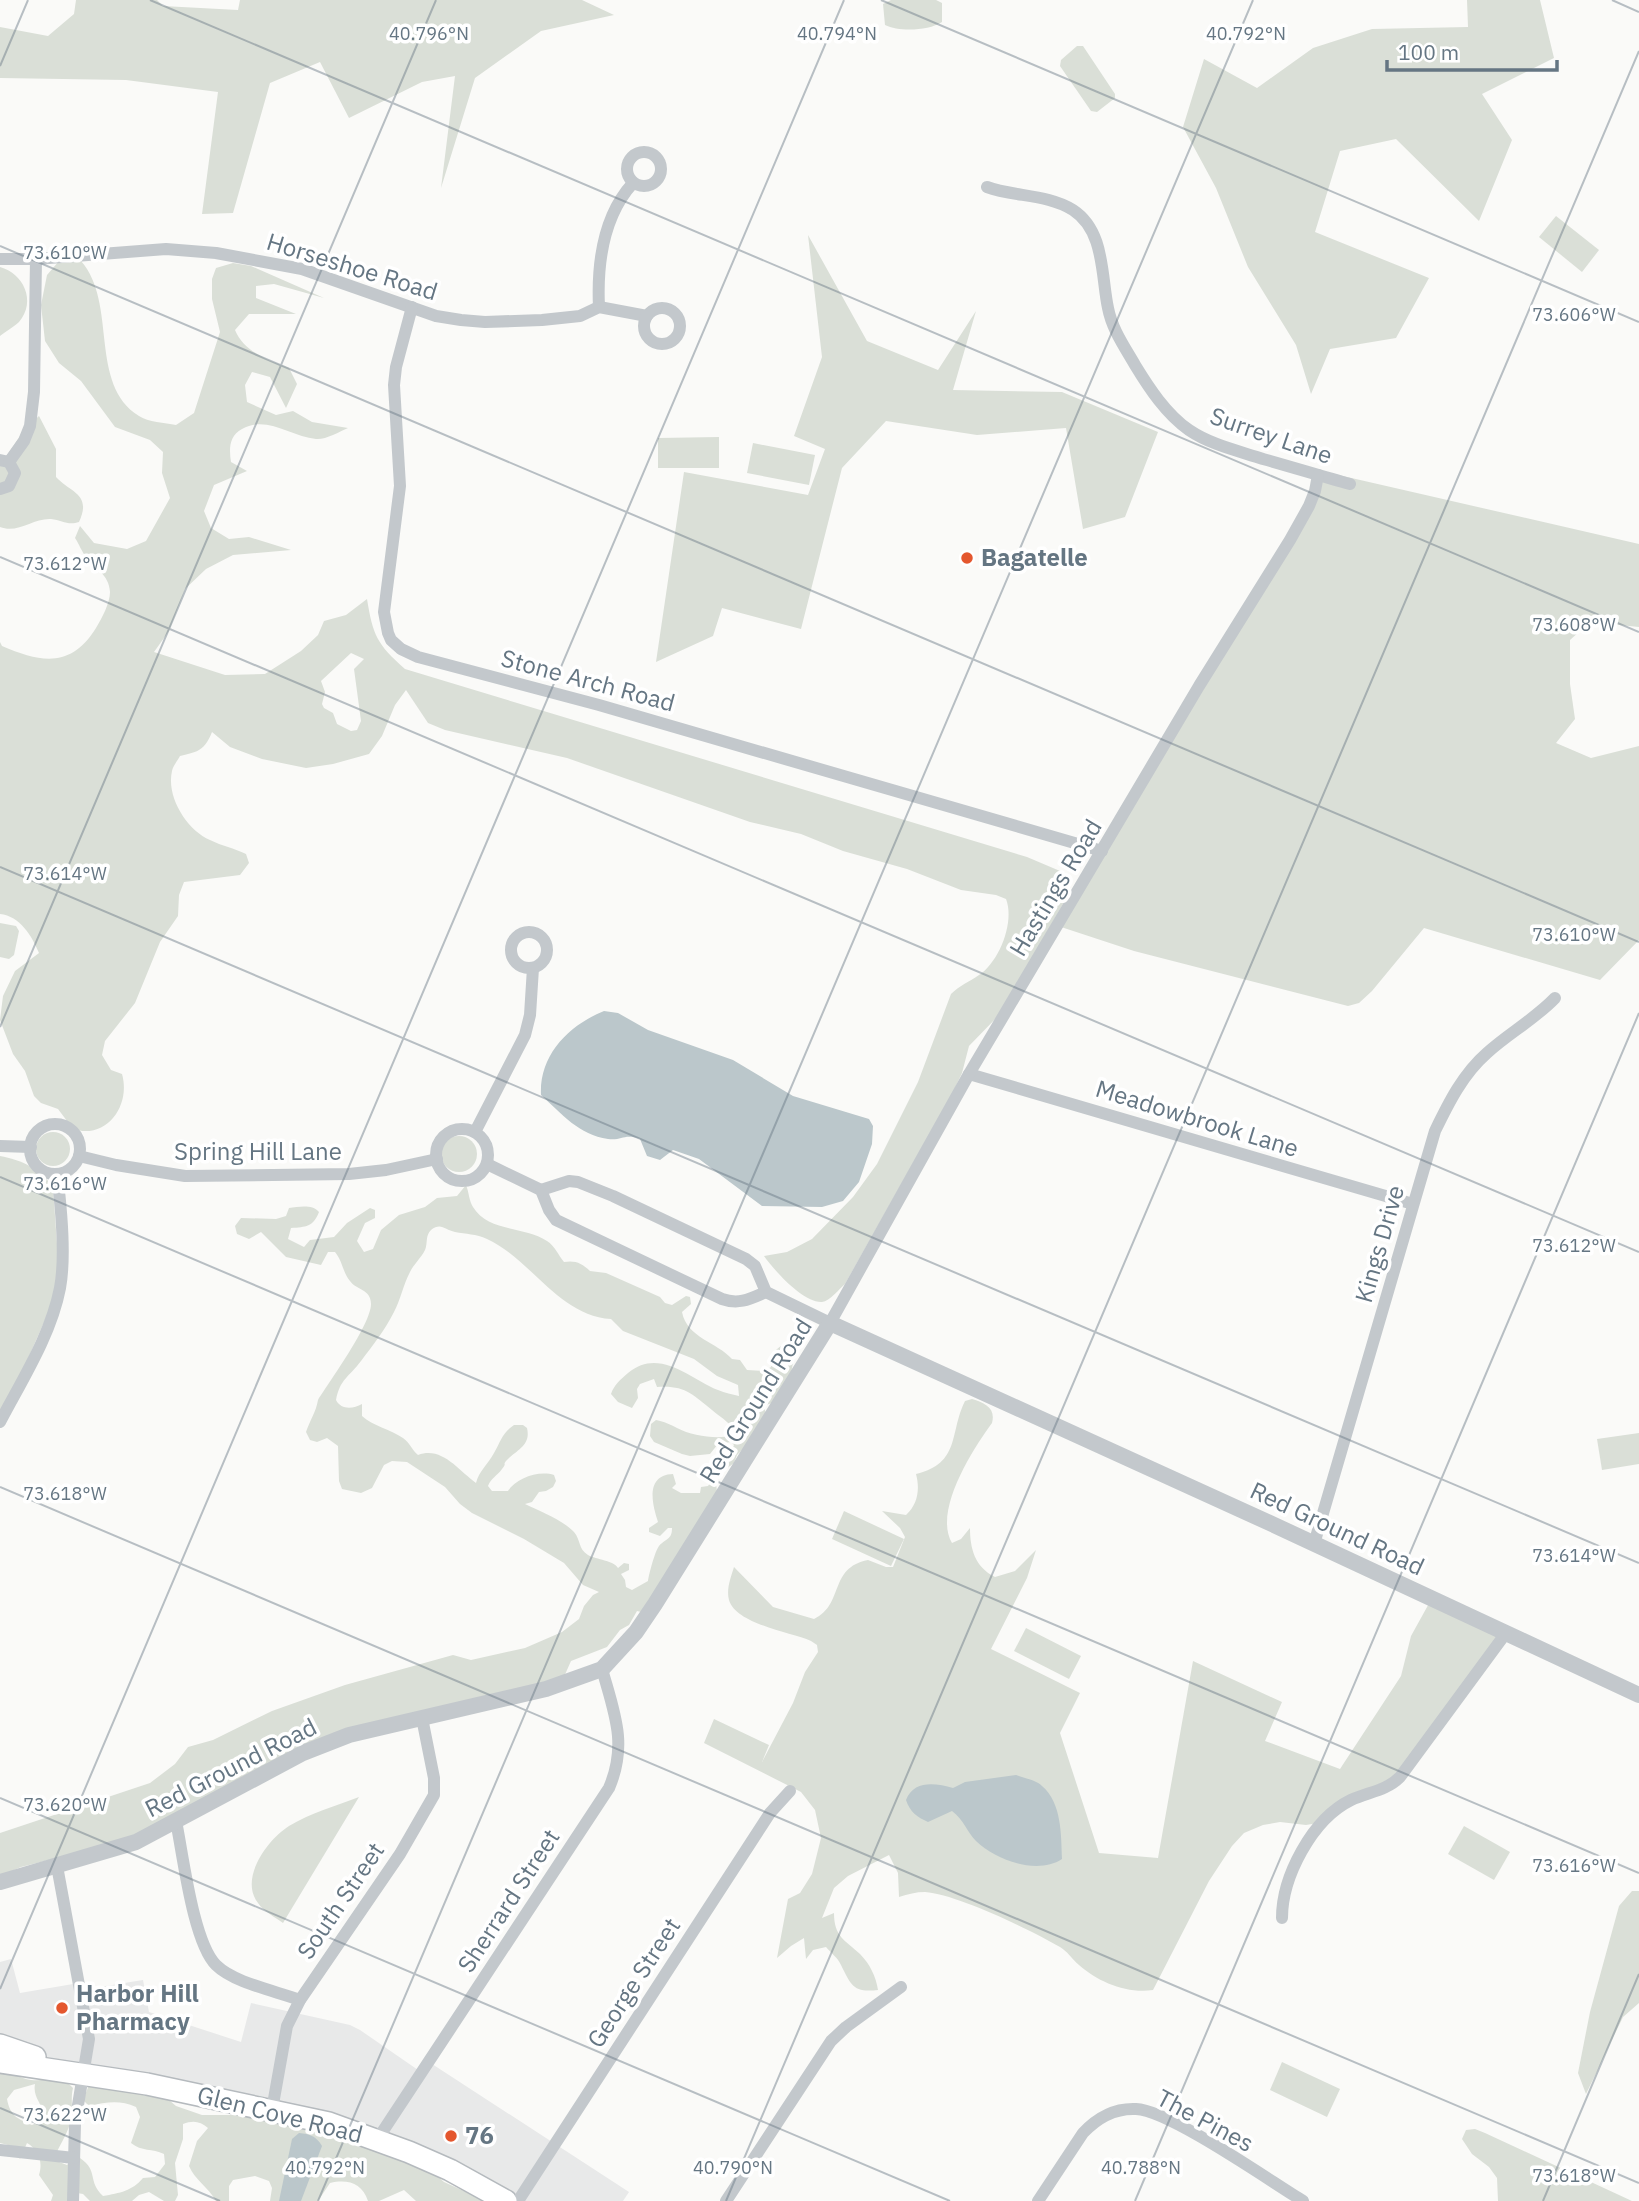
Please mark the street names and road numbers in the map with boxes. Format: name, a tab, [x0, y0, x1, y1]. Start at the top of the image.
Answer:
street label: Horseshoe Road	[263, 225, 442, 307]
street label: Surrey Lane	[1206, 399, 1337, 471]
street label: Stone Arch Road	[498, 641, 679, 719]
street label: Hastings Road	[1002, 813, 1109, 962]
street label: Meadowbrook Lane	[1092, 1072, 1303, 1164]
street label: Spring Hill Lane	[174, 1135, 342, 1167]
street label: Kings Drive	[1347, 1181, 1411, 1306]
street label: Red Ground Road	[692, 1312, 819, 1489]
street label: Red Ground Road	[1245, 1474, 1430, 1582]
street label: Red Ground Road	[139, 1710, 322, 1824]
street label: Sherrard Street	[450, 1822, 567, 1978]
street label: South Street	[289, 1836, 391, 1965]
street label: George Street	[579, 1911, 687, 2054]
street label: Glen Cove Road	[194, 2078, 366, 2150]
street label: The Pines	[1151, 2081, 1259, 2159]

